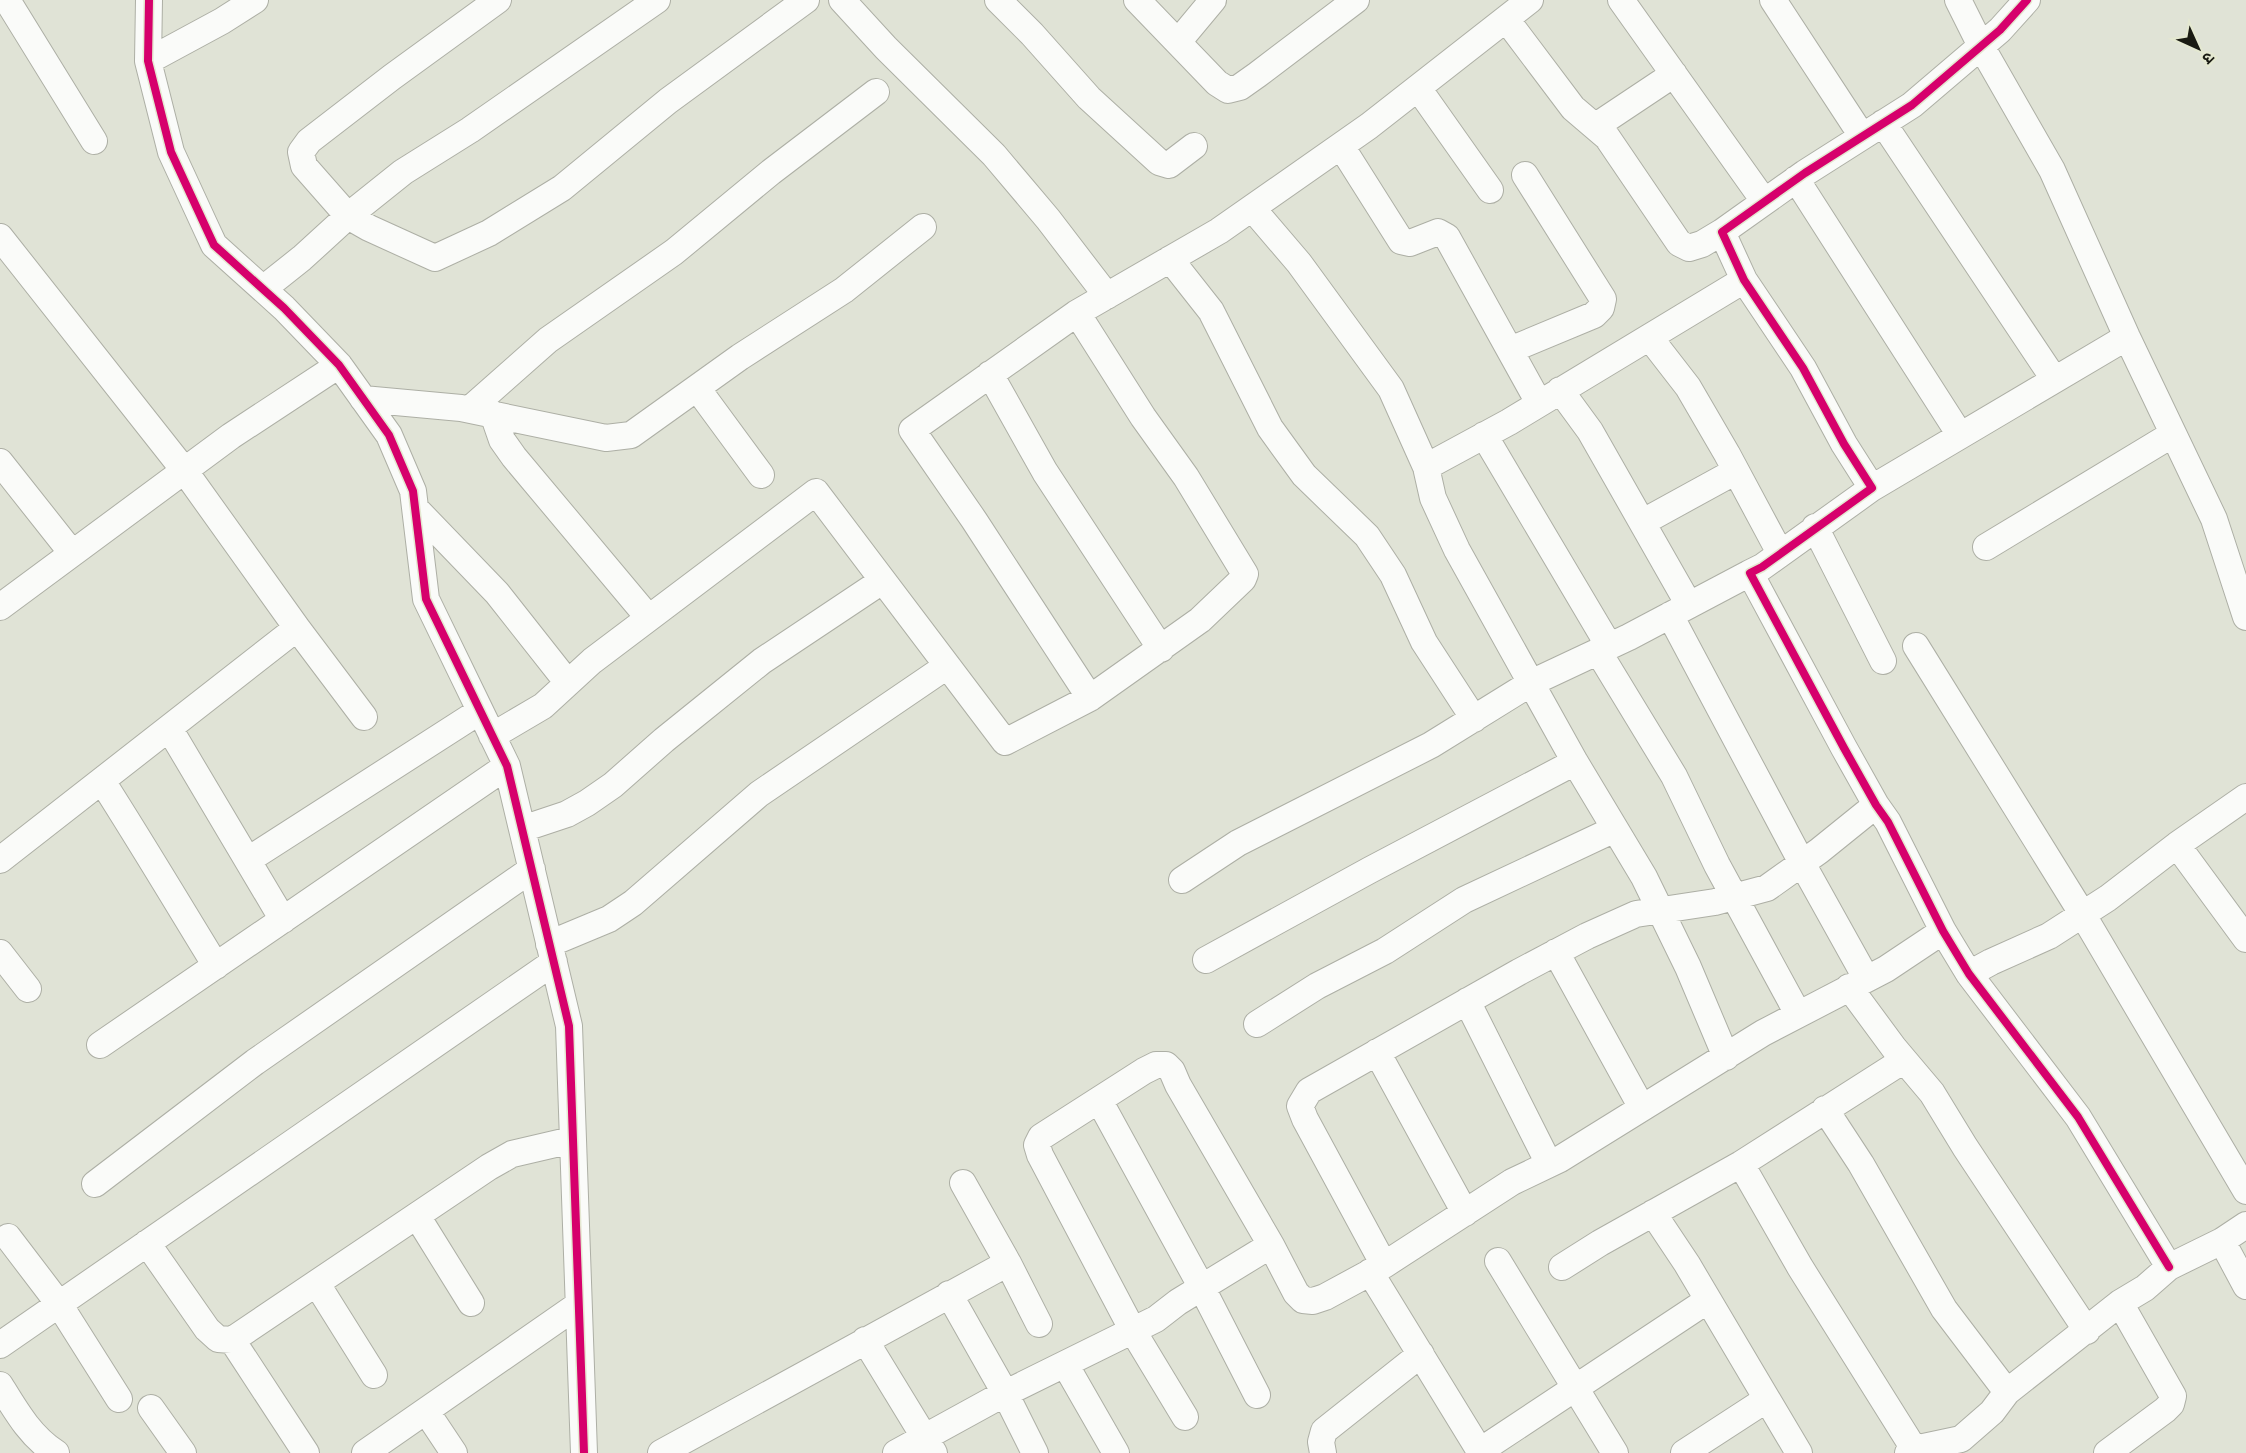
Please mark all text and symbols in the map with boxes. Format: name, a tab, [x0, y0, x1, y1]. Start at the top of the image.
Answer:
north arrow	[2168, 18, 2228, 78]
text: उ	[2198, 48, 2218, 69]

